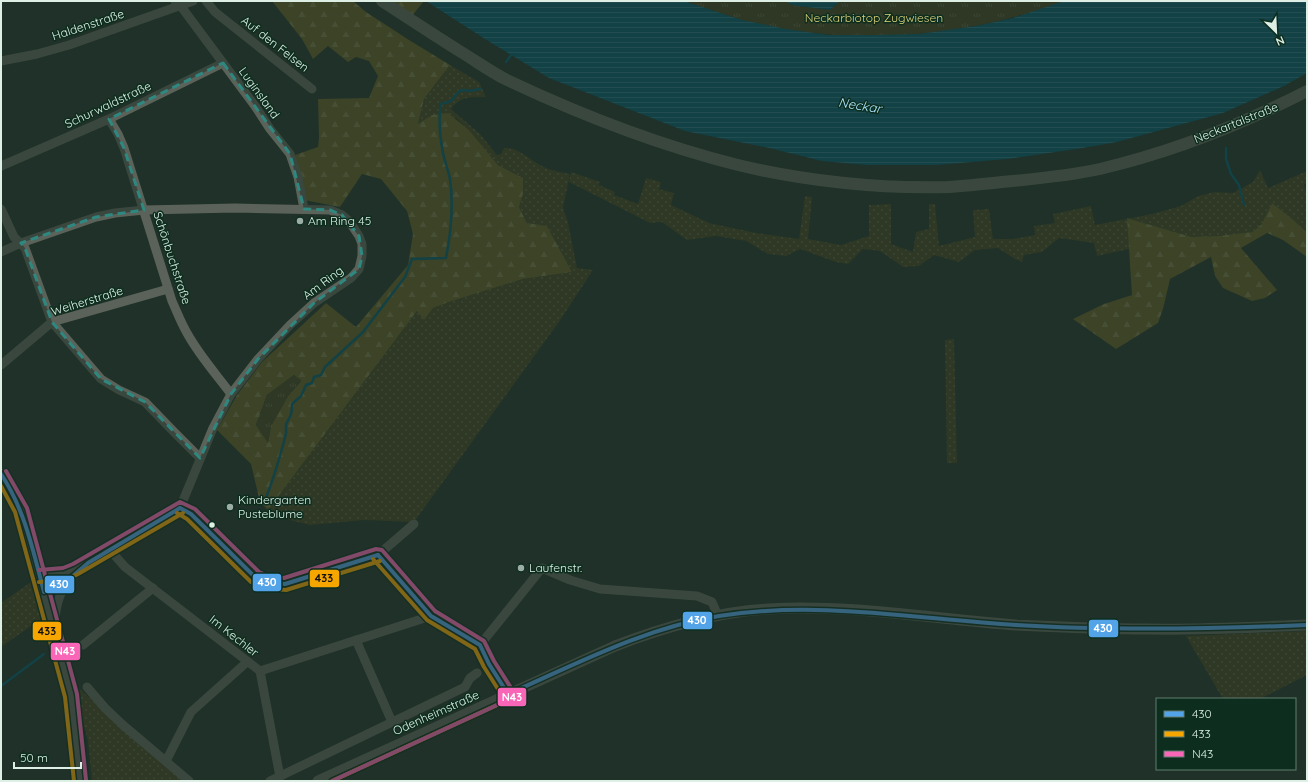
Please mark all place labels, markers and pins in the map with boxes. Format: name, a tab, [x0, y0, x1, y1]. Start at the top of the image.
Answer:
place label: Am Ring 45	[308, 213, 371, 228]
marker: Am Ring 45	[295, 216, 305, 226]
place label: Kindergarten Pusteblume	[238, 492, 311, 521]
marker: Kindergarten Pusteblume	[225, 502, 235, 512]
unlabelled marker	[207, 520, 217, 530]
place label: Laufenstr.	[529, 560, 582, 575]
marker: Laufenstr.	[516, 563, 526, 573]

